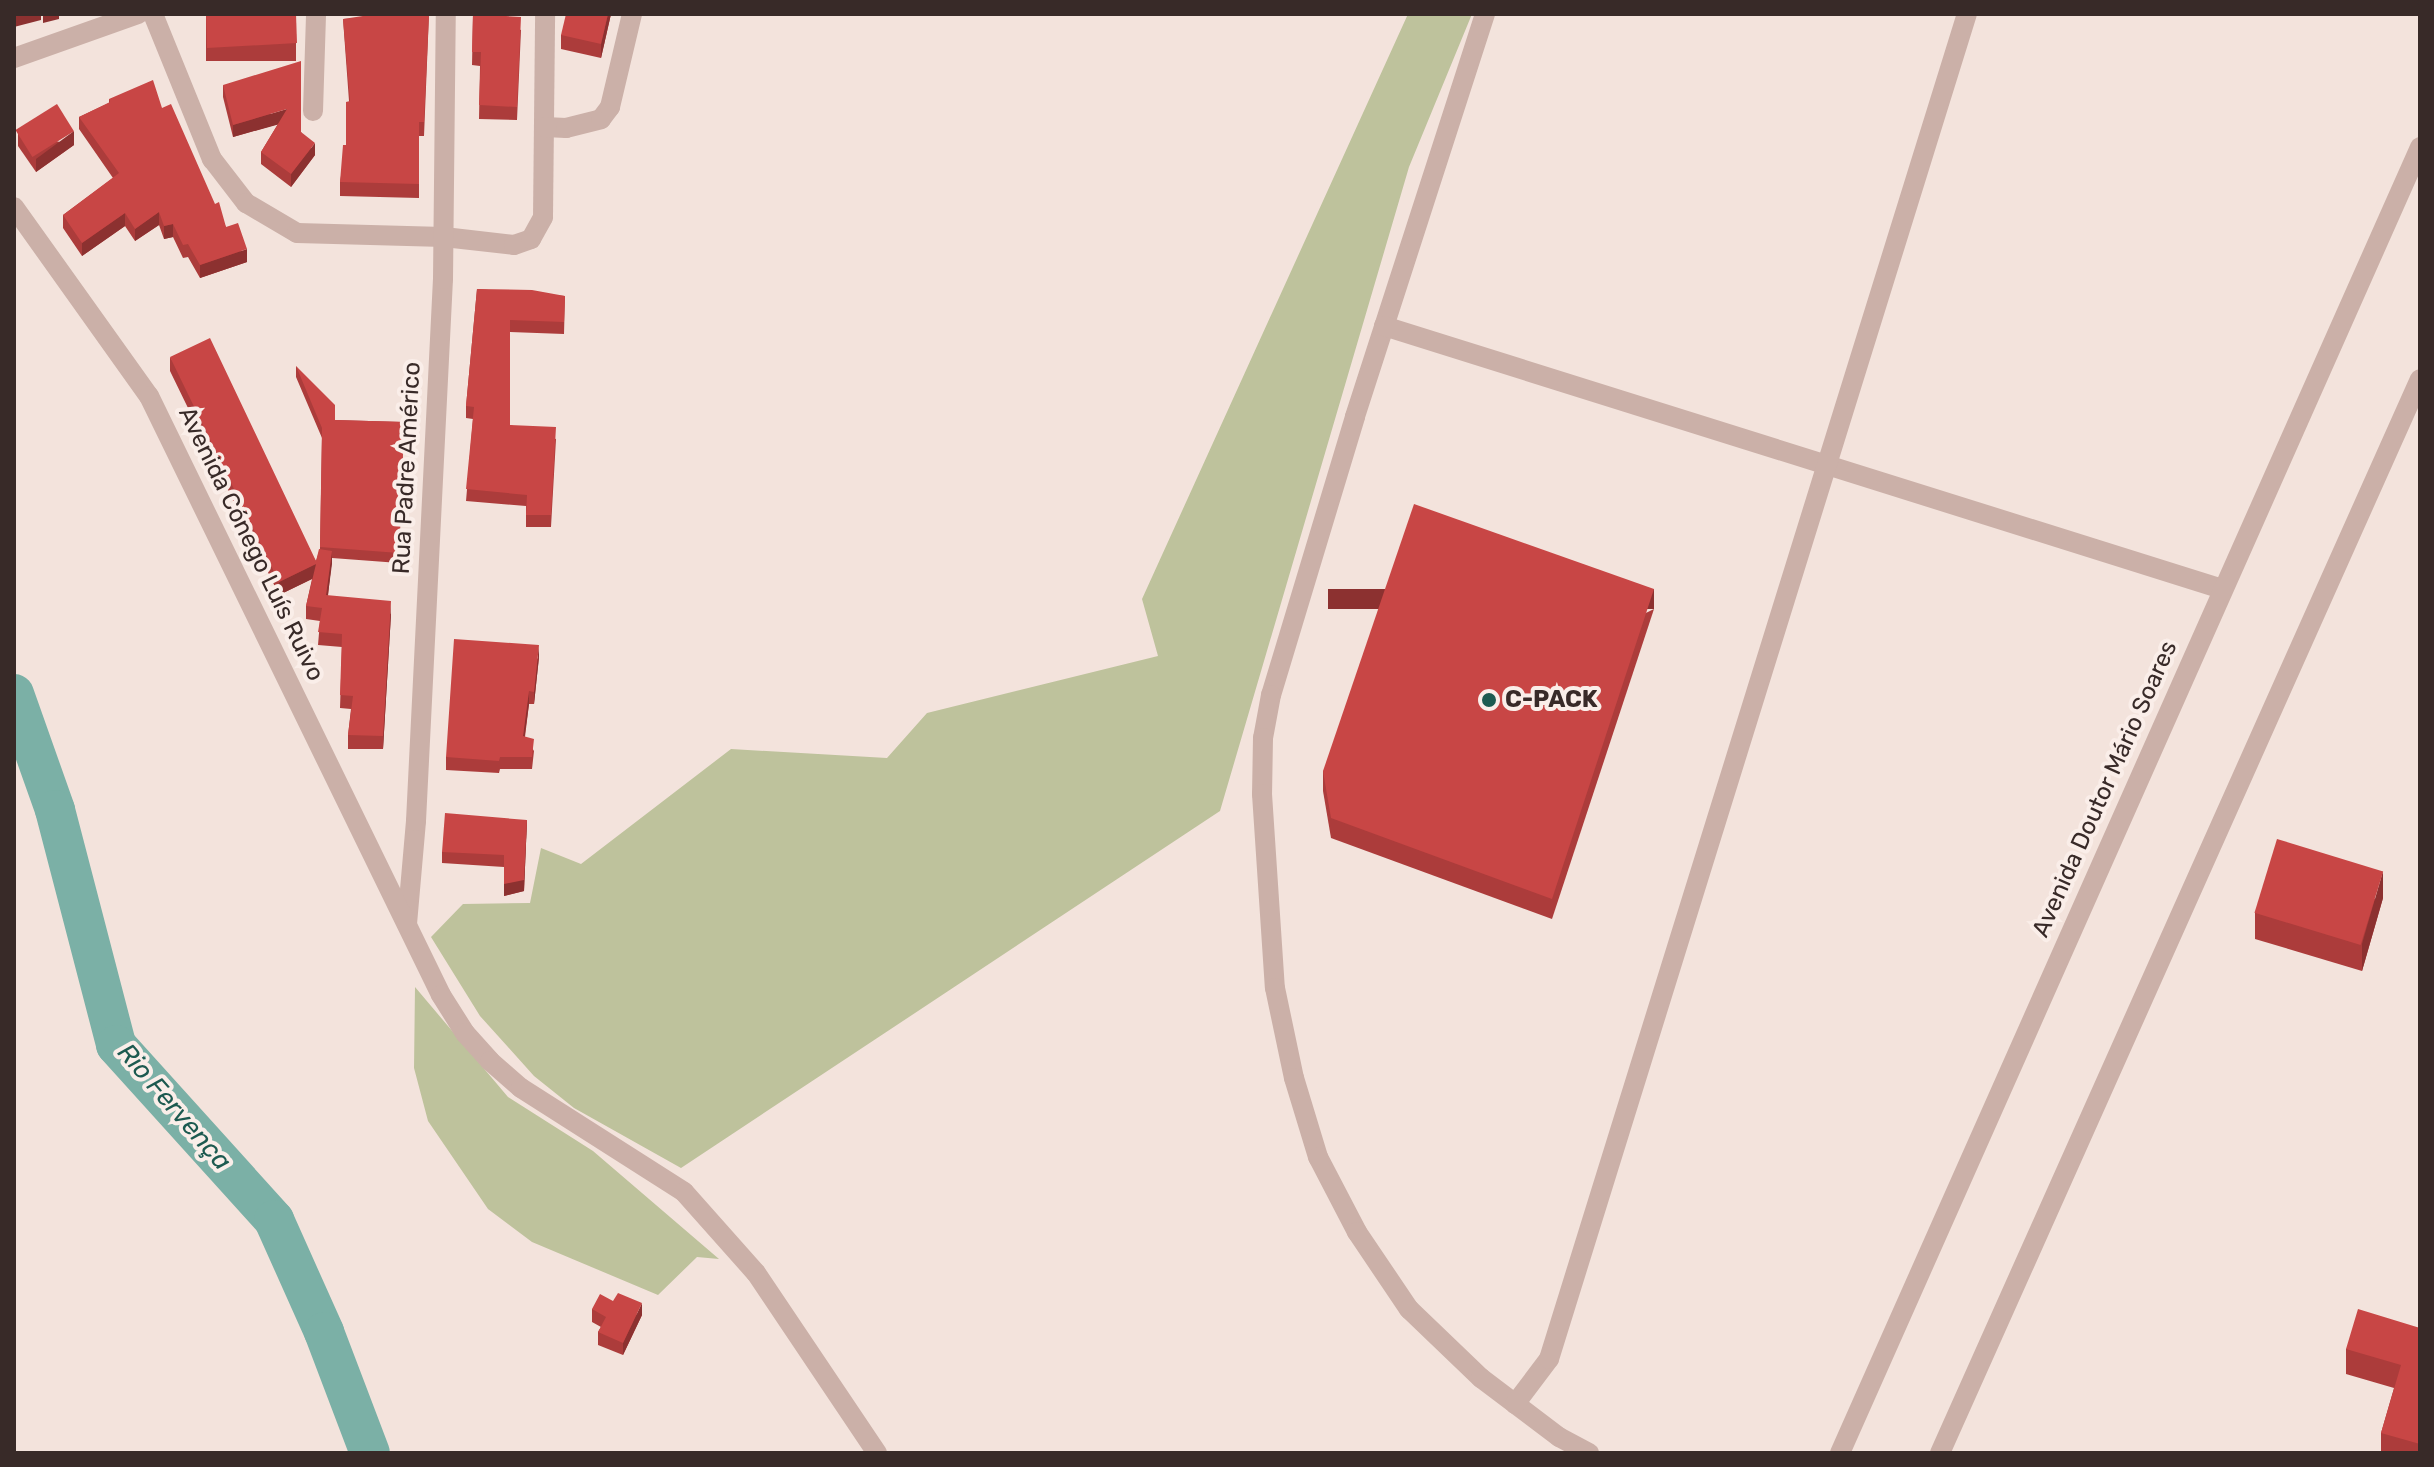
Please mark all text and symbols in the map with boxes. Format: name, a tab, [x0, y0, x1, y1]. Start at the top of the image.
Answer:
street label: Rua Padre Américo	[387, 361, 427, 575]
street label: Avenida Cónego Luís Ruivo	[172, 402, 330, 686]
street label: Avenida Doutor Mário Soares	[2026, 636, 2184, 942]
place label: C-PACK	[1505, 686, 1598, 714]
marker: C-PACK	[1480, 691, 1498, 709]
water label: Rio Fervença	[110, 1037, 238, 1177]

